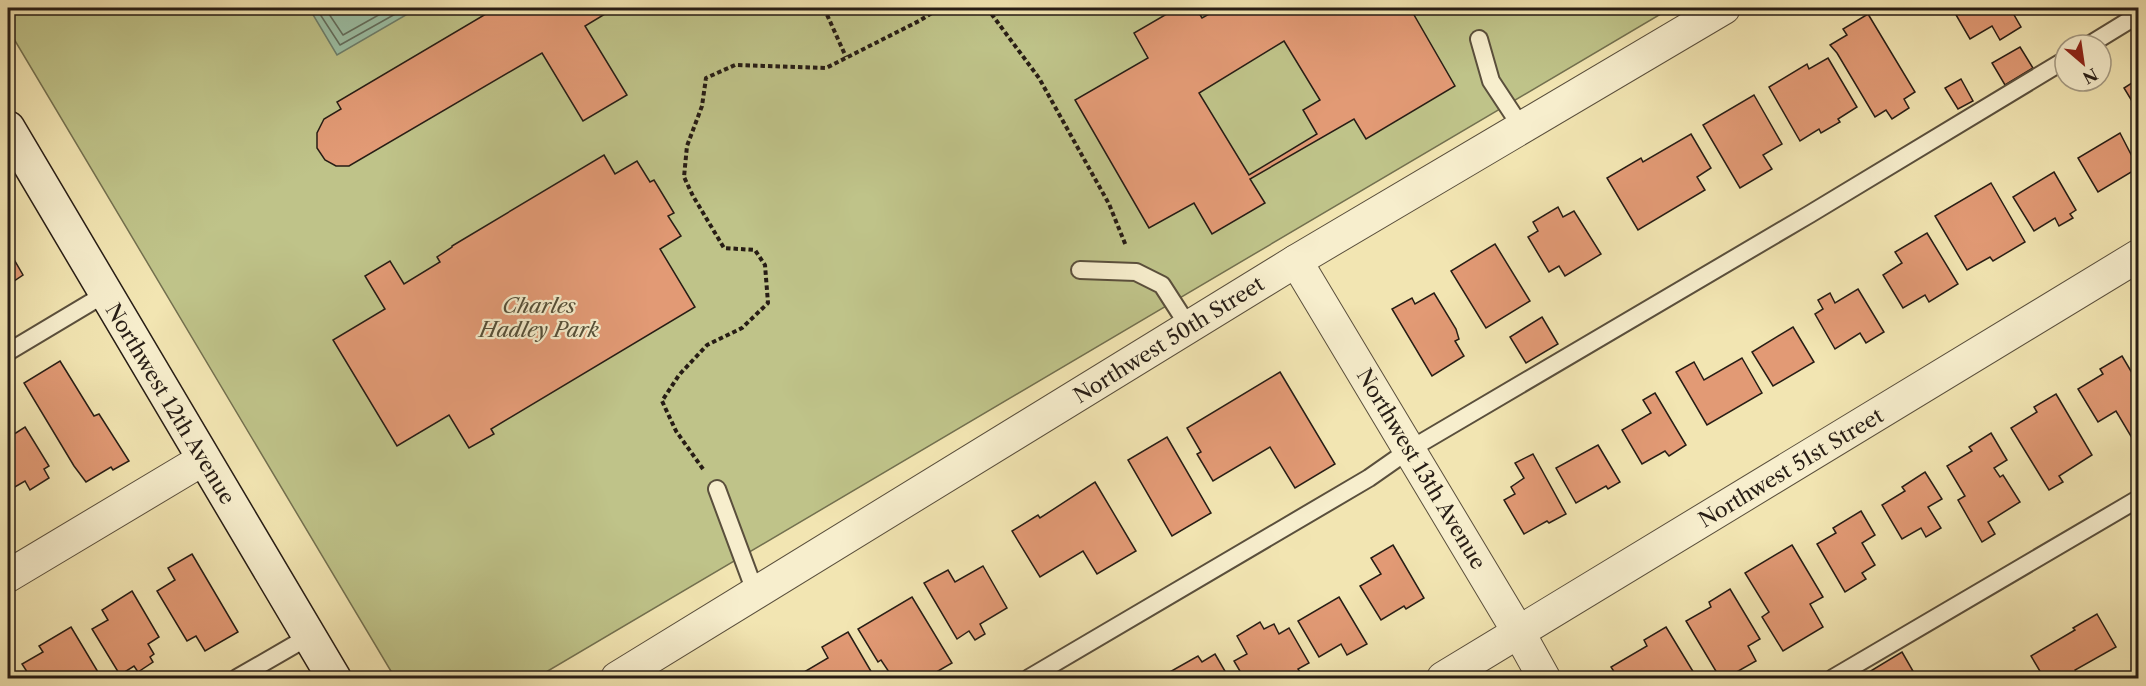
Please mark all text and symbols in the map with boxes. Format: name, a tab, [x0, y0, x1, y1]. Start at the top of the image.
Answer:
north arrow	[2053, 33, 2113, 93]
text: N	[2079, 64, 2101, 88]
street label: Northwest 50th Street	[1069, 270, 1269, 408]
park label: Charles Hadley Park	[477, 293, 599, 342]
street label: Northwest 12th Avenue	[100, 299, 240, 509]
street label: Northwest 13th Avenue	[1352, 364, 1491, 574]
street label: Northwest 51st Street	[1694, 402, 1888, 533]

